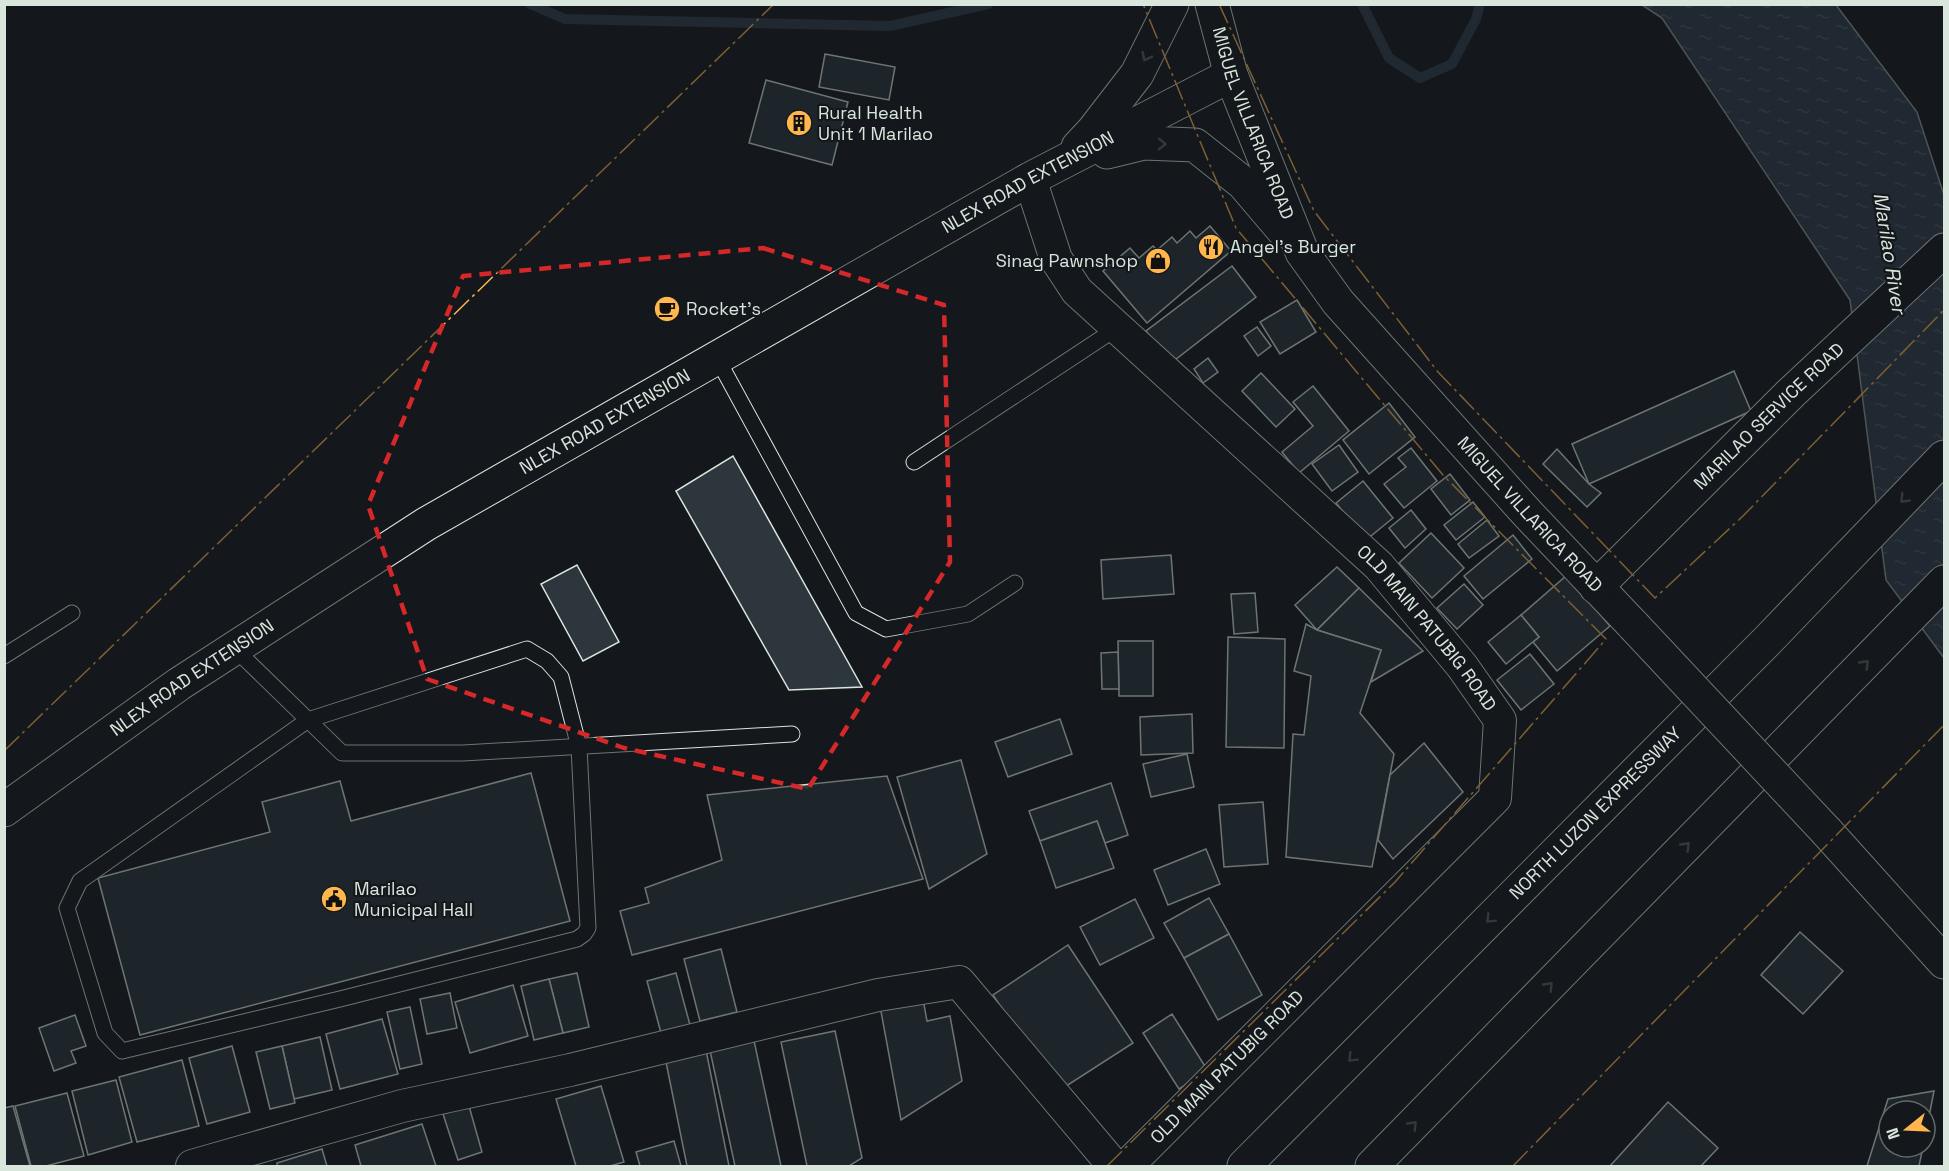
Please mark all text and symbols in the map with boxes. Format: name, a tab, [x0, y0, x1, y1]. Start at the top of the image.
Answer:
street label: MIGUEL VILLARICA ROAD	[1208, 24, 1300, 222]
one-way arrow	[1141, 50, 1153, 61]
place label: Rural Health Unit 1 Marilao	[818, 101, 933, 145]
building icon: Rural Health Unit 1 Marilao	[784, 108, 814, 138]
street label: NLEX ROAD EXTENSION	[937, 126, 1118, 238]
one-way arrow	[1158, 138, 1167, 150]
water label: Marilao River	[1868, 191, 1913, 318]
restaurant icon: Angel's Burger	[1196, 232, 1226, 262]
place label: Angel's Burger	[1230, 235, 1356, 258]
shop icon: Sinag Pawnshop	[1143, 246, 1173, 276]
place label: Sinag Pawnshop	[996, 249, 1138, 272]
cafe icon: Rocket’s	[652, 294, 682, 324]
place label: Rocket’s	[686, 297, 761, 320]
street label: MARILAO SERVICE ROAD	[1689, 337, 1849, 494]
street label: NLEX ROAD EXTENSION	[515, 364, 694, 479]
street label: MIGUEL VILLARICA ROAD	[1453, 431, 1608, 597]
one-way arrow	[1900, 492, 1911, 503]
street label: OLD MAIN PATUBIG ROAD	[1352, 540, 1502, 715]
street label: NLEX ROAD EXTENSION	[105, 614, 278, 741]
one-way arrow	[1857, 660, 1868, 671]
street label: NORTH LUZON EXPRESSWAY	[1504, 722, 1686, 904]
one-way arrow	[1679, 843, 1690, 853]
place label: Marilao Municipal Hall	[354, 877, 473, 921]
public building icon: Marilao Municipal Hall	[319, 884, 349, 914]
one-way arrow	[1486, 912, 1497, 923]
one-way arrow	[1542, 982, 1553, 993]
street label: OLD MAIN PATUBIG ROAD	[1145, 985, 1308, 1148]
one-way arrow	[1349, 1050, 1360, 1061]
north arrow	[1877, 1099, 1937, 1159]
one-way arrow	[1405, 1121, 1416, 1132]
text: N	[1882, 1125, 1905, 1142]

